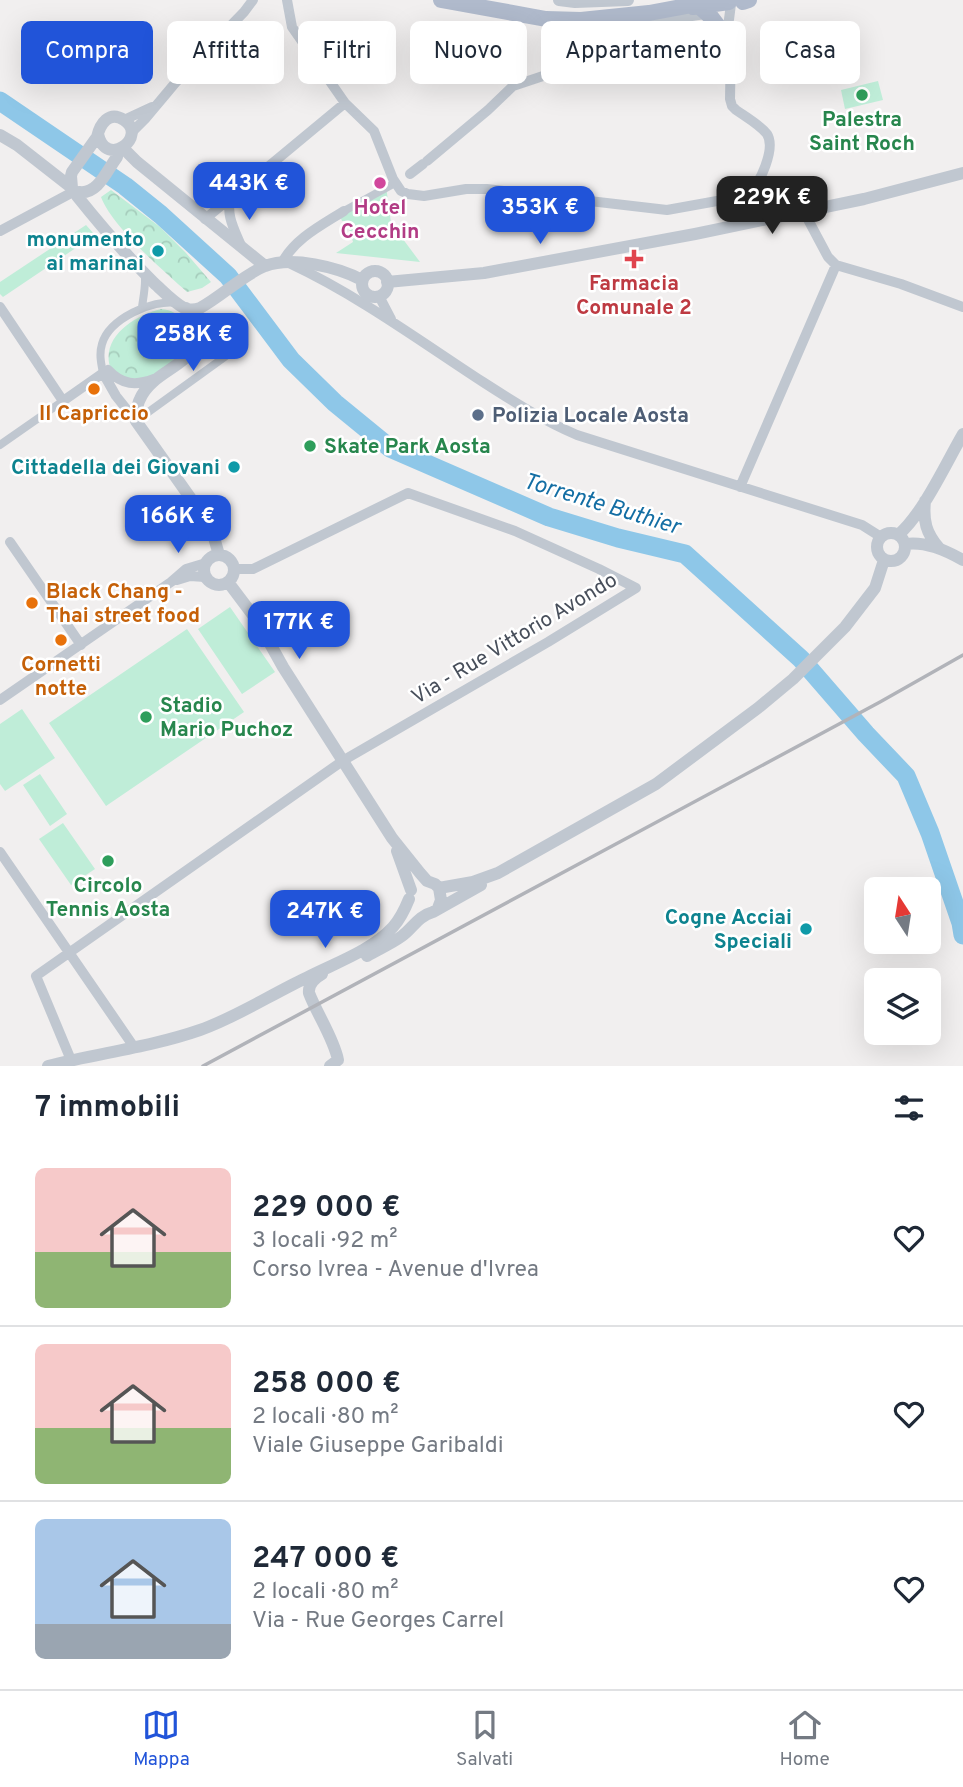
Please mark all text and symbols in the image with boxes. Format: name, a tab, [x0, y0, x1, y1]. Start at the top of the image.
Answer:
chip: Compra	[21, 21, 153, 84]
chip: Affitta	[167, 21, 284, 84]
chip: Filtri	[298, 21, 396, 84]
chip: Nuovo	[410, 21, 527, 84]
chip: Appartamento	[541, 21, 746, 84]
chip: Casa	[760, 21, 860, 84]
marker: Palestra Saint Roch	[854, 87, 870, 103]
place label: Palestra Saint Roch	[809, 107, 915, 158]
pin: 443K €	[192, 162, 306, 222]
text: 443K €	[209, 170, 289, 199]
marker: Hotel Cecchin	[372, 175, 388, 191]
pin: 229K €	[715, 176, 829, 236]
text: 229K €	[733, 184, 811, 213]
pin: 353K €	[483, 187, 597, 246]
text: 353K €	[501, 194, 579, 223]
place label: Hotel Cecchin	[341, 195, 419, 246]
place label: monumento ai marinai	[27, 227, 144, 278]
marker: monumento ai marinai	[150, 243, 166, 259]
marker: Farmacia Comunale 2	[626, 251, 642, 267]
place label: Farmacia Comunale 2	[576, 271, 692, 322]
pin: 258K €	[136, 314, 250, 373]
text: 258K €	[153, 321, 233, 350]
marker: Il Capriccio	[86, 381, 102, 397]
place label: Il Capriccio	[39, 401, 149, 428]
place label: Polizia Locale Aosta	[492, 403, 689, 430]
marker: Polizia Locale Aosta	[470, 407, 486, 423]
place label: Skate Park Aosta	[324, 434, 491, 461]
marker: Skate Park Aosta	[302, 438, 318, 454]
place label: Cittadella dei Giovani	[11, 455, 220, 482]
marker: Cittadella dei Giovani	[226, 459, 242, 475]
water label: Torrente Buthier	[519, 468, 685, 544]
pin: 166K €	[121, 496, 235, 555]
text: 166K €	[141, 503, 215, 532]
street label: Via - Rue Vittorio Avondo	[407, 567, 623, 711]
place label: Black Chang - Thai street food	[46, 579, 200, 630]
marker: Black Chang - Thai street food	[24, 595, 40, 611]
pin: 177K €	[242, 602, 356, 661]
text: 177K €	[264, 609, 334, 638]
marker: Cornetti notte	[53, 632, 69, 648]
place label: Cornetti notte	[21, 652, 101, 703]
place label: Stadio Mario Puchoz	[160, 693, 293, 744]
marker: Stadio Mario Puchoz	[138, 709, 154, 725]
marker: Circolo Tennis Aosta	[100, 853, 116, 869]
place label: Circolo Tennis Aosta	[46, 873, 170, 924]
north arrow	[864, 877, 942, 954]
map controls	[864, 877, 941, 1045]
pin: 247K €	[268, 890, 382, 950]
text: 247K €	[286, 898, 364, 927]
place label: Cogne Acciai Speciali	[665, 905, 792, 956]
marker: Cogne Acciai Speciali	[798, 921, 814, 937]
button: layers	[864, 968, 941, 1045]
icon: filters	[890, 1089, 928, 1127]
text: 7 immobili	[35, 1090, 180, 1127]
text: 229 000 €	[252, 1190, 401, 1227]
icon: home	[91, 1196, 175, 1280]
icon: heart	[890, 1219, 928, 1257]
text: 3 locali · 92 m²	[252, 1227, 398, 1256]
text: Corso Ivrea - Avenue d'Ivrea	[252, 1256, 539, 1285]
text: 258 000 €	[252, 1366, 401, 1403]
icon: home	[91, 1372, 175, 1456]
icon: heart	[890, 1395, 928, 1433]
text: 2 locali · 80 m²	[252, 1403, 399, 1432]
text: Viale Giuseppe Garibaldi	[252, 1432, 504, 1461]
text: 247 000 €	[252, 1541, 399, 1578]
icon: home	[91, 1547, 175, 1631]
icon: heart	[890, 1570, 928, 1608]
text: 2 locali · 80 m²	[252, 1578, 399, 1607]
text: Via - Rue Georges Carrel	[252, 1607, 504, 1636]
tab: Mappa	[133, 1706, 190, 1772]
tab: Salvati	[456, 1706, 513, 1772]
tab: Home	[779, 1706, 830, 1772]

